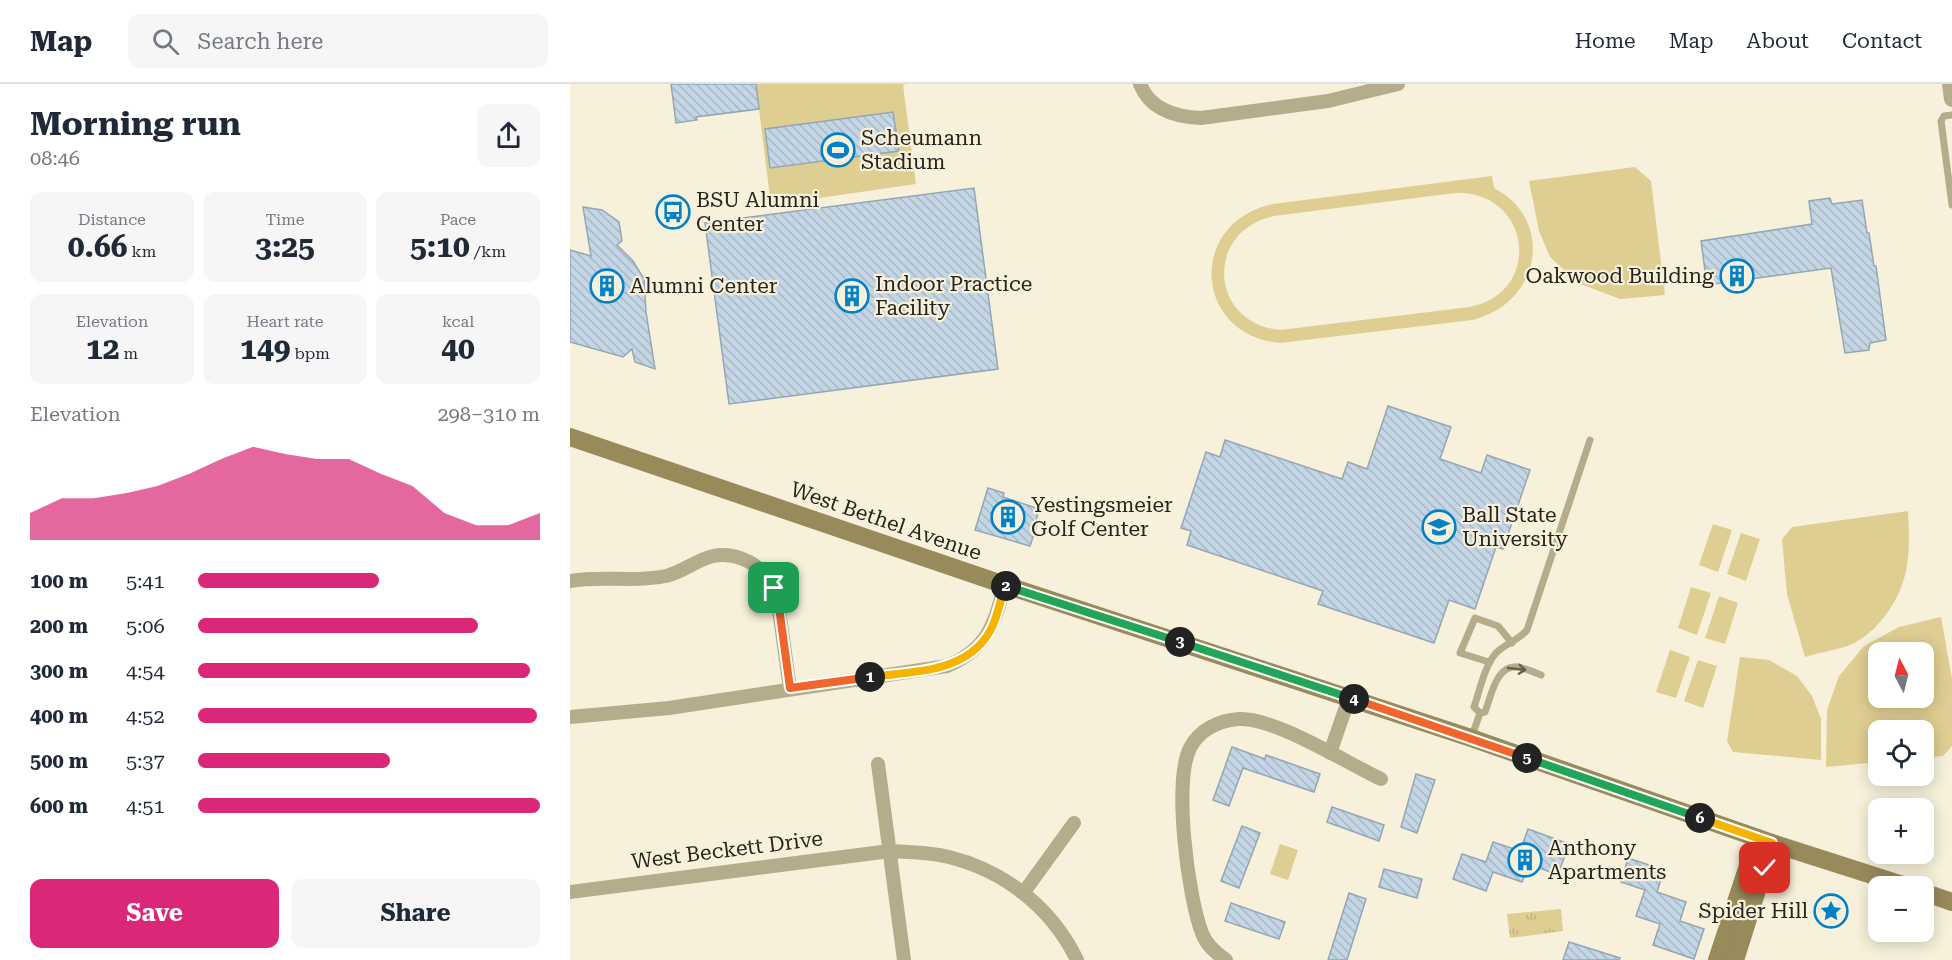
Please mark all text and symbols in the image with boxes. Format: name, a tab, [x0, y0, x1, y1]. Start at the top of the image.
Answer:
search box	[128, 14, 548, 68]
text: Map	[30, 25, 92, 58]
icon: search	[149, 25, 182, 58]
text: Search here	[197, 29, 323, 54]
text: Home	[1575, 29, 1636, 53]
text: Map	[1669, 29, 1714, 53]
text: About	[1747, 29, 1809, 53]
text: Contact	[1842, 29, 1922, 53]
text: Morning run	[30, 104, 241, 143]
button: share	[477, 104, 540, 167]
place label: Scheumann Stadium	[861, 126, 982, 174]
sports icon: Scheumann Stadium	[820, 132, 856, 168]
text: 08:46	[30, 146, 80, 170]
place label: BSU Alumni Center	[696, 188, 819, 236]
bus stop icon: BSU Alumni Center	[655, 194, 691, 230]
text: Distance	[78, 210, 146, 229]
text: Time	[265, 210, 305, 229]
text: Pace	[440, 210, 476, 229]
text: 0.66	[68, 229, 128, 264]
text: 3:25	[255, 229, 315, 264]
text: 5:10	[410, 229, 470, 264]
text: km	[128, 242, 156, 261]
text: /km	[470, 242, 506, 261]
building icon: Oakwood Building	[1719, 258, 1755, 294]
place label: Oakwood Building	[1526, 264, 1714, 288]
building icon: Alumni Center	[589, 268, 625, 304]
place label: Indoor Practice Facility	[875, 272, 1032, 320]
place label: Alumni Center	[630, 274, 778, 298]
building icon: Indoor Practice Facility	[834, 278, 870, 314]
text: Elevation	[76, 312, 148, 331]
text: Heart rate	[247, 312, 323, 331]
text: kcal	[442, 312, 474, 331]
text: 12	[86, 331, 119, 366]
text: 149	[240, 331, 290, 366]
text: 40	[441, 331, 475, 366]
text: m	[119, 344, 138, 363]
text: bpm	[290, 344, 330, 363]
text: Elevation	[30, 402, 121, 426]
text: 298–310 m	[437, 402, 540, 426]
street label: West Bethel Avenue	[787, 477, 985, 565]
place label: Yestingsmeier Golf Center	[1031, 493, 1173, 541]
building icon: Yestingsmeier Golf Center	[990, 499, 1026, 535]
place label: Ball State University	[1462, 503, 1568, 551]
school or university icon: Ball State University	[1421, 509, 1457, 545]
pin	[748, 562, 799, 613]
text: 100 m	[30, 569, 88, 593]
text: 5:41	[126, 569, 165, 593]
icon: arrive	[757, 571, 790, 604]
pin: 2	[991, 571, 1021, 601]
text: 2	[1002, 576, 1010, 595]
text: 200 m	[30, 614, 88, 638]
text: 5:06	[126, 614, 165, 638]
pin: 3	[1165, 627, 1195, 657]
text: 3	[1176, 632, 1184, 651]
north arrow	[1868, 642, 1934, 708]
map controls	[1868, 642, 1934, 942]
text: 300 m	[30, 659, 88, 683]
text: 4:54	[126, 659, 165, 683]
pin: 1	[855, 662, 885, 692]
one-way arrow	[1507, 664, 1527, 675]
text: 1	[866, 667, 874, 686]
pin: 4	[1339, 684, 1369, 714]
text: 4	[1350, 689, 1358, 708]
text: 400 m	[30, 704, 88, 728]
text: 4:52	[126, 704, 165, 728]
button: locate	[1868, 720, 1934, 786]
pin: 5	[1512, 743, 1542, 773]
text: 5	[1523, 748, 1531, 767]
text: 500 m	[30, 749, 88, 773]
text: 5:37	[126, 749, 165, 773]
text: 600 m	[30, 794, 88, 818]
text: 4:51	[126, 794, 165, 818]
button: +	[1868, 798, 1934, 864]
pin: 6	[1685, 803, 1715, 833]
text: 6	[1696, 808, 1704, 827]
street label: West Beckett Drive	[630, 826, 824, 874]
place label: Anthony Apartments	[1548, 836, 1666, 884]
building icon: Anthony Apartments	[1507, 842, 1543, 878]
pin	[1739, 842, 1790, 893]
icon: check	[1748, 851, 1781, 884]
button: −	[1868, 876, 1934, 942]
button: Save	[30, 879, 279, 948]
button: Share	[291, 879, 540, 948]
place icon: Spider Hill	[1813, 893, 1849, 929]
place label: Spider Hill	[1698, 899, 1809, 923]

